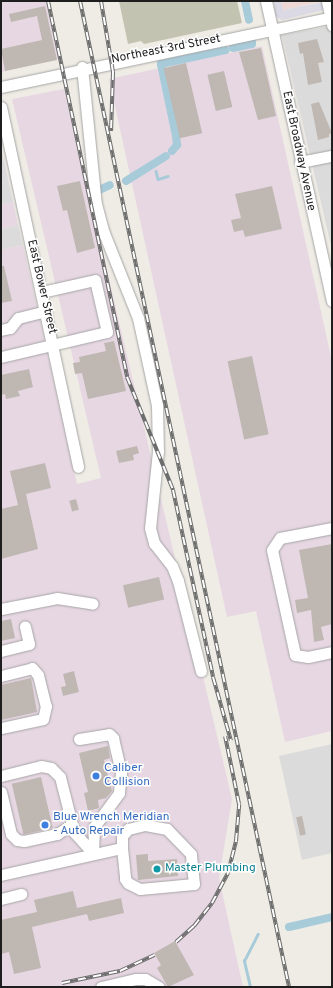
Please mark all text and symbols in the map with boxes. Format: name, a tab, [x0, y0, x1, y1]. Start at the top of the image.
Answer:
street label: Northeast 3rd Street	[110, 32, 222, 68]
street label: East Broadway Avenue	[278, 89, 318, 213]
street label: East Bower Street	[23, 238, 59, 336]
place label: Caliber Collision	[104, 762, 150, 790]
marker: Caliber Collision	[91, 771, 101, 781]
place label: Blue Wrench Meridian - Auto Repair	[53, 811, 170, 839]
marker: Blue Wrench Meridian - Auto Repair	[40, 820, 50, 830]
place label: Master Plumbing	[165, 862, 256, 876]
marker: Master Plumbing	[152, 864, 162, 874]

